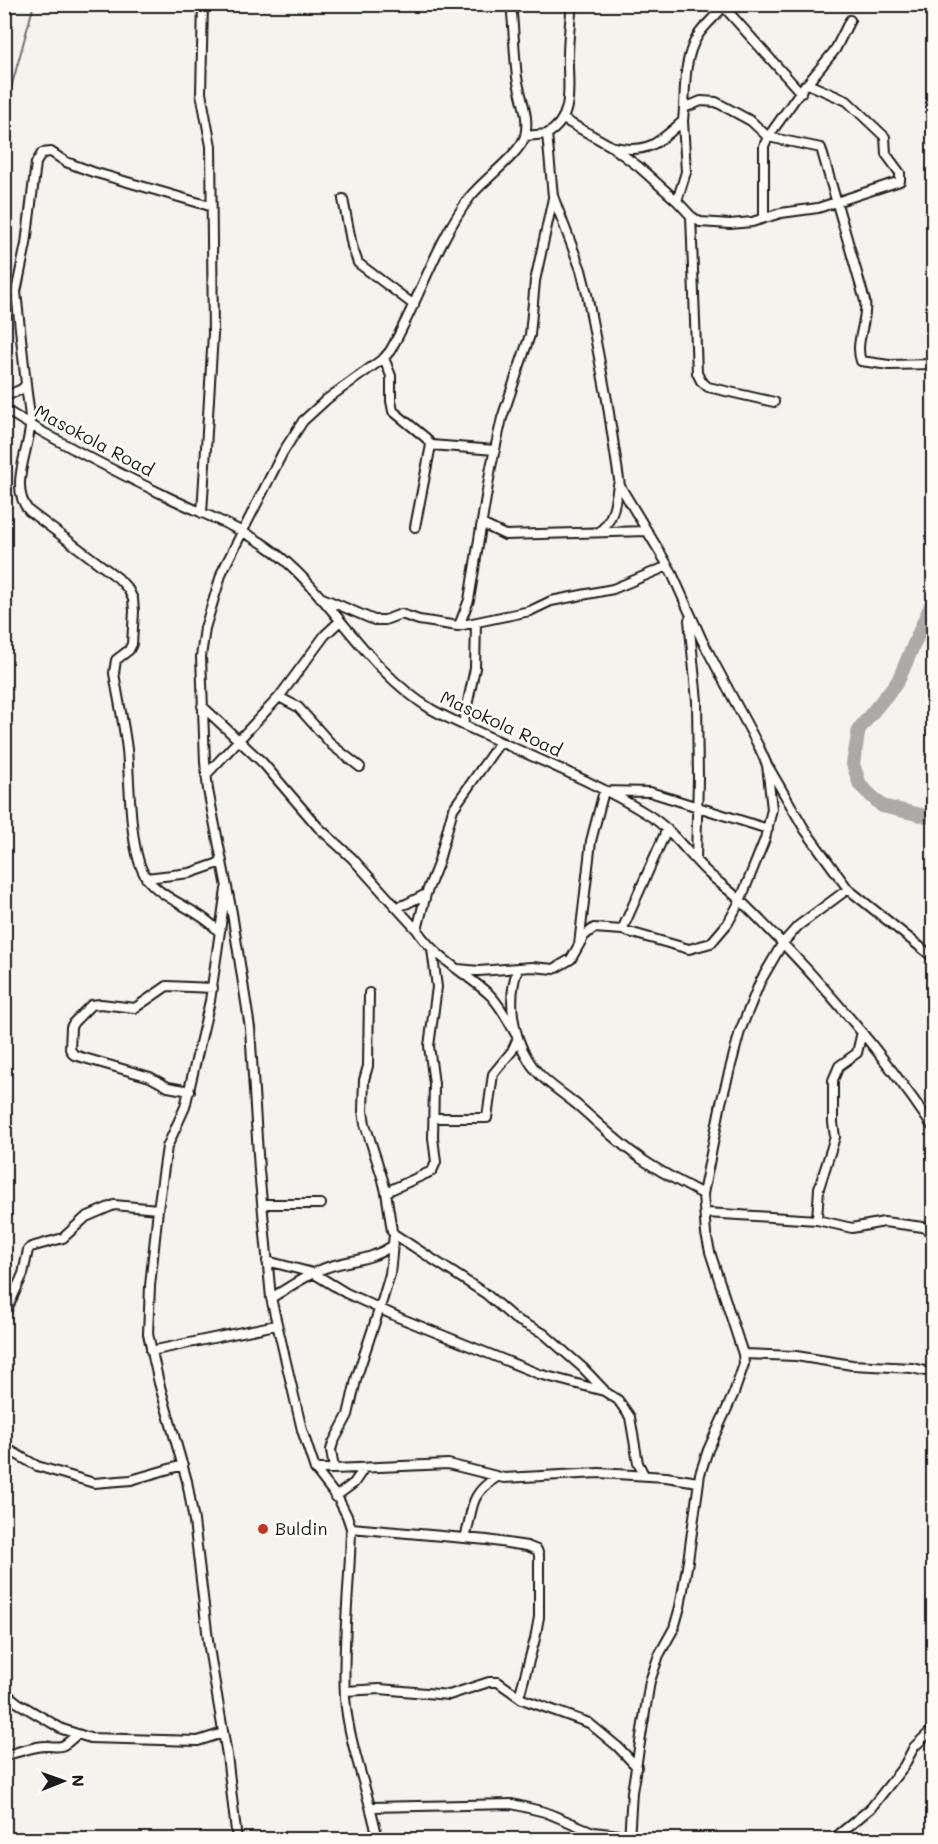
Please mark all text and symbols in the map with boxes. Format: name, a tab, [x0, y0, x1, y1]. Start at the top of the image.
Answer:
street label: Masokola Road	[31, 399, 158, 482]
street label: Masokola Road	[437, 684, 566, 762]
place label: Buldin	[275, 1516, 327, 1540]
marker: Buldin	[256, 1522, 270, 1536]
north arrow	[33, 1751, 93, 1811]
text: N	[68, 1774, 89, 1787]

